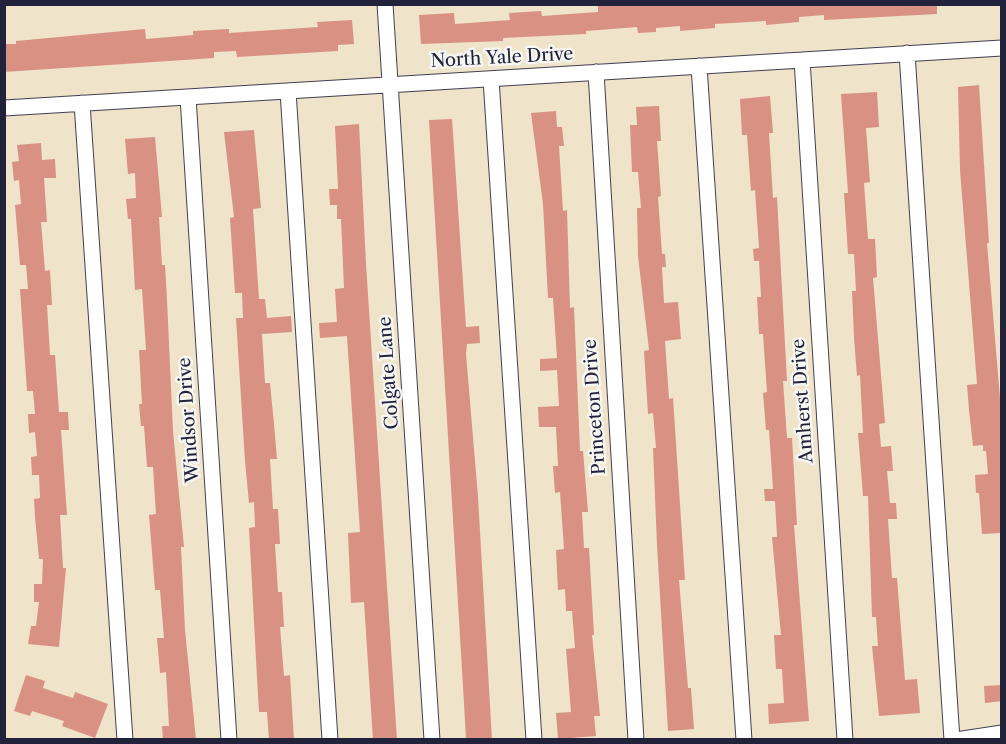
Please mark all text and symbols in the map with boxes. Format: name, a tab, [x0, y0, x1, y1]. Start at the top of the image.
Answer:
street label: North Yale Drive	[430, 43, 574, 73]
street label: Colgate Lane	[374, 316, 404, 430]
street label: Princeton Drive	[579, 338, 611, 476]
street label: Amherst Drive	[788, 338, 818, 464]
street label: Windsor Drive	[174, 357, 204, 483]

